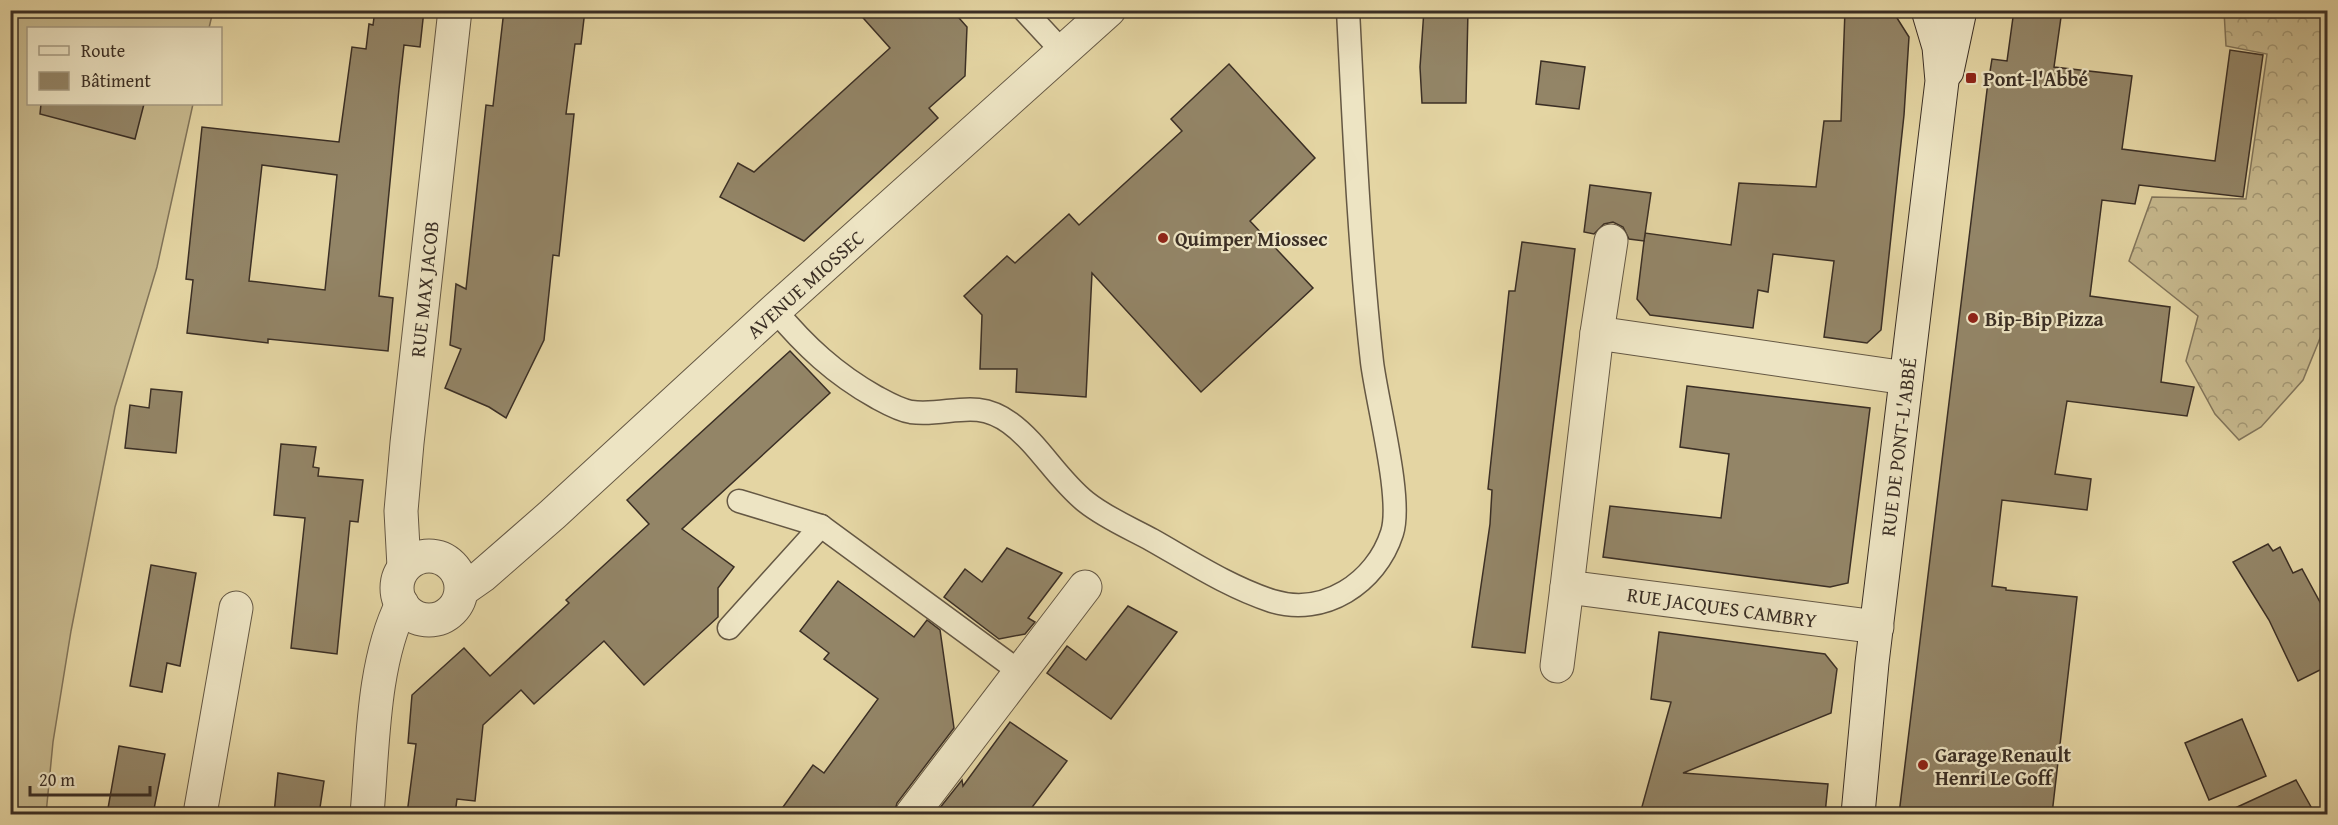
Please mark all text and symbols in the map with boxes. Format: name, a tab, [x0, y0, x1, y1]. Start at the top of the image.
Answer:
legend	[27, 27, 222, 105]
text: Route	[81, 37, 125, 64]
place label: Pont-l'Abbé	[1983, 64, 2088, 93]
text: Bâtiment	[81, 67, 151, 94]
marker: Pont-l'Abbé	[1964, 71, 1978, 85]
street label: RUE MAX JACOB	[402, 219, 446, 359]
street label: AVENUE MIOSSEC	[740, 223, 870, 345]
place label: Quimper Miossec	[1175, 224, 1327, 253]
marker: Quimper Miossec	[1156, 231, 1170, 245]
place label: Bip-Bip Pizza	[1985, 304, 2104, 333]
marker: Bip-Bip Pizza	[1966, 311, 1980, 325]
street label: RUE DE PONT-L'ABBÉ	[1873, 356, 1923, 538]
street label: RUE JACQUES CAMBRY	[1625, 579, 1819, 635]
place label: Garage Renault Henri Le Goff	[1935, 740, 2071, 792]
marker: Garage Renault Henri Le Goff	[1916, 758, 1930, 772]
scale bar	[30, 759, 150, 797]
text: 20 m	[39, 766, 75, 793]

